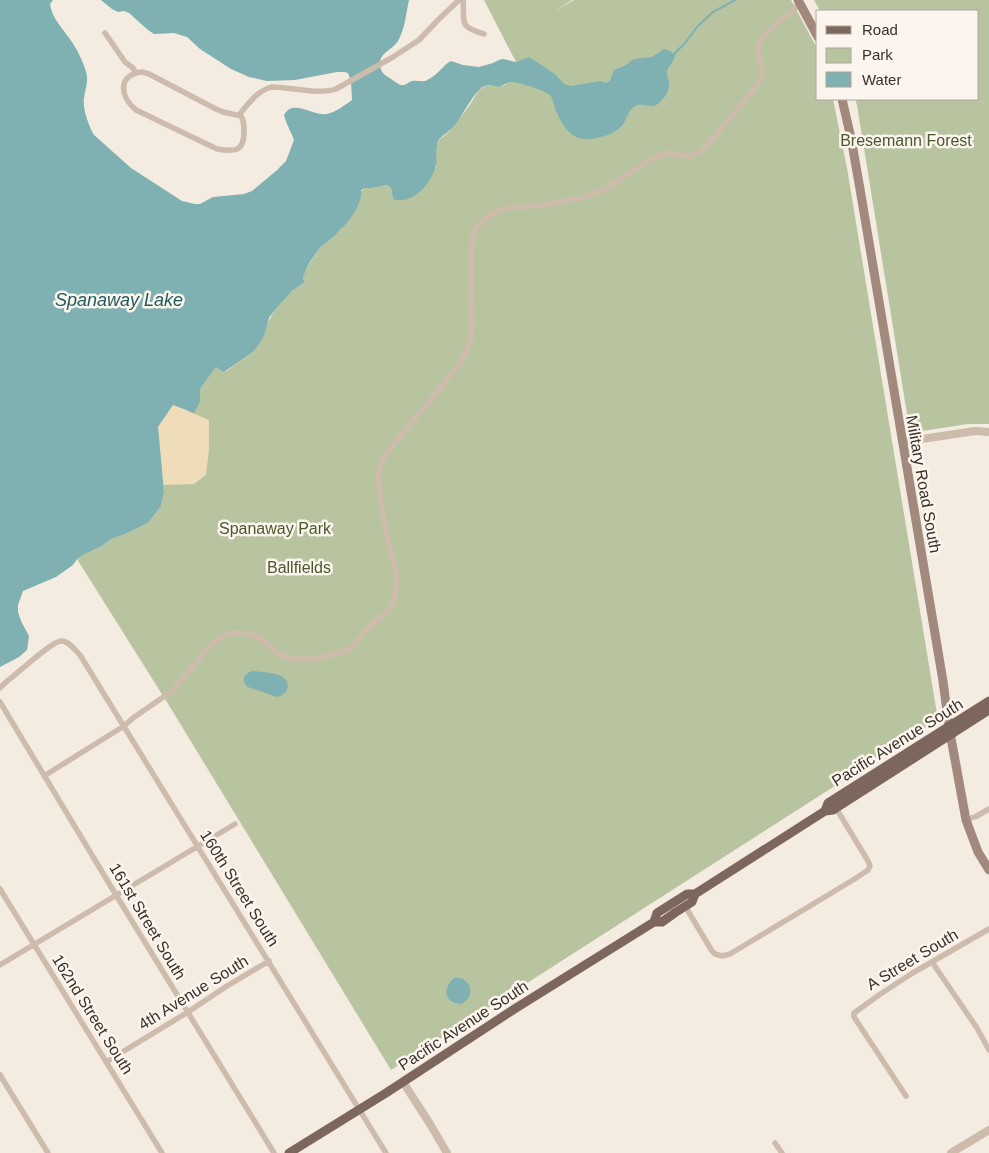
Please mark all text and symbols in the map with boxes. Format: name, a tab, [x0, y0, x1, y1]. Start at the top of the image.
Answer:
legend	[816, 10, 979, 100]
text: Road	[862, 21, 898, 38]
text: Park	[862, 46, 893, 63]
text: Water	[862, 71, 901, 88]
park label: Bresemann Forest	[840, 132, 972, 149]
water label: Spanaway Lake	[55, 290, 183, 310]
street label: Military Road South	[903, 414, 944, 554]
park label: Spanaway Park	[219, 520, 332, 537]
park label: Ballfields	[267, 559, 331, 576]
street label: Pacific Avenue South	[829, 695, 966, 790]
street label: 160th Street South	[197, 827, 282, 949]
street label: 161st Street South	[106, 860, 189, 982]
street label: A Street South	[864, 926, 961, 993]
street label: 162nd Street South	[49, 951, 136, 1077]
street label: 4th Avenue South	[135, 952, 251, 1033]
street label: Pacific Avenue South	[395, 977, 531, 1074]

